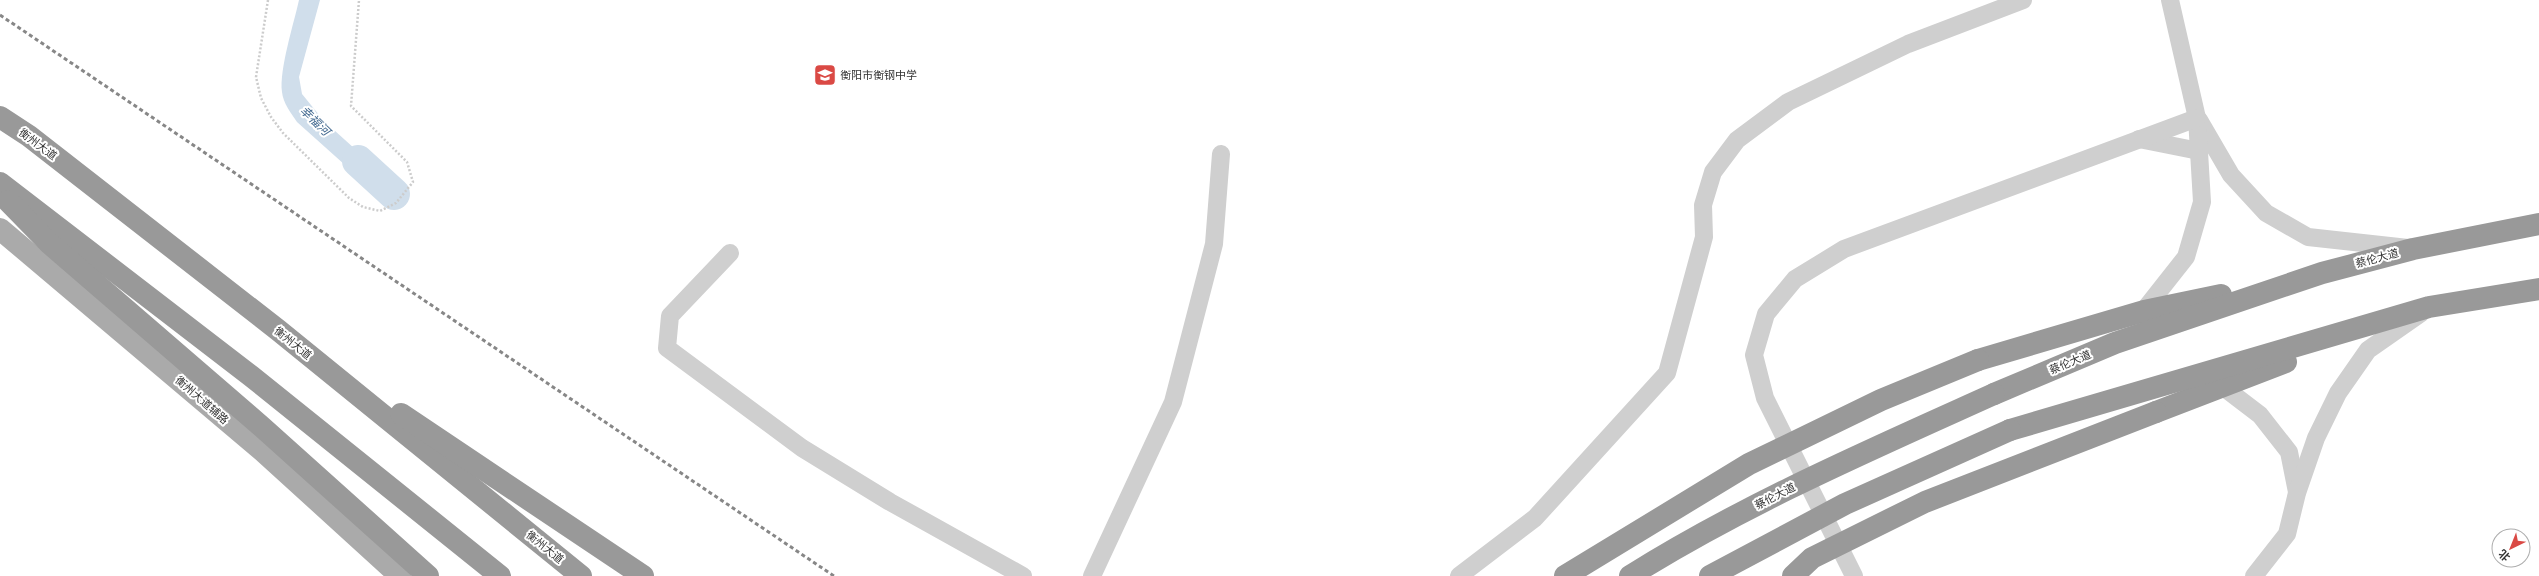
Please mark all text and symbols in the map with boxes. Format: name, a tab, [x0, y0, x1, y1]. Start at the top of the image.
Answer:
school or university icon: 衡阳市衡钢中学	[812, 62, 838, 88]
place label: 衡阳市衡钢中学	[840, 69, 917, 82]
water label: 幸福河	[297, 103, 334, 140]
street label: 衡州大道	[16, 126, 59, 163]
street label: 蔡伦大道	[2354, 247, 2400, 270]
street label: 衡州大道	[271, 324, 314, 362]
street label: 蔡伦大道	[2047, 348, 2093, 377]
street label: 衡州大道辅路	[173, 374, 231, 427]
street label: 蔡伦大道	[1753, 481, 1798, 512]
street label: 衡州大道	[523, 528, 566, 566]
north arrow	[2491, 528, 2531, 568]
text: 北	[2496, 546, 2513, 563]

